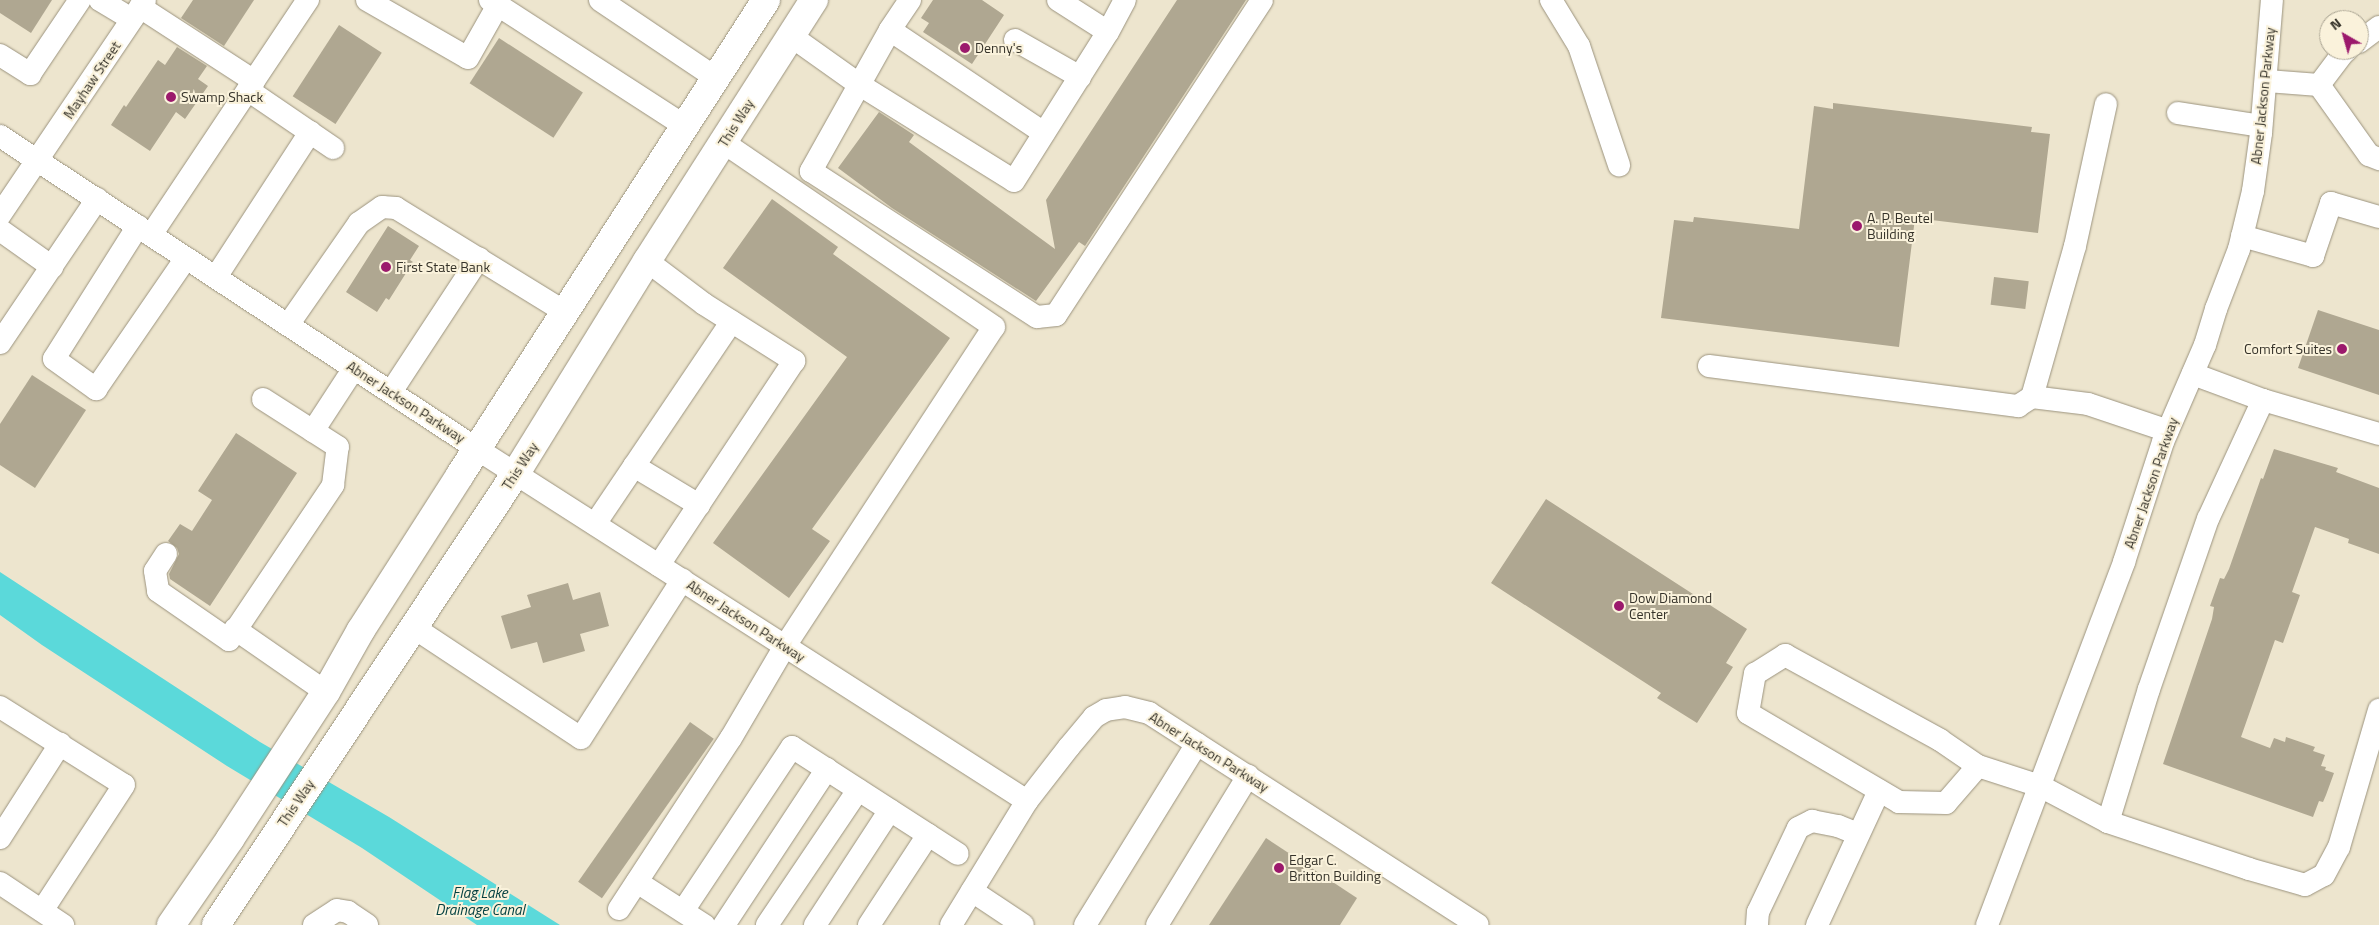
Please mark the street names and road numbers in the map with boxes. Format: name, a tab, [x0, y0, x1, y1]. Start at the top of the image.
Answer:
street label: Abner Jackson Parkway	[2247, 27, 2279, 165]
street label: Mayhaw Street	[60, 38, 124, 122]
street label: This Way	[715, 96, 757, 150]
street label: Abner Jackson Parkway	[344, 357, 468, 447]
street label: Abner Jackson Parkway	[2121, 415, 2181, 551]
street label: This Way	[498, 439, 542, 493]
street label: Abner Jackson Parkway	[684, 576, 808, 666]
street label: Abner Jackson Parkway	[1146, 708, 1272, 796]
street label: This Way	[274, 776, 318, 830]

